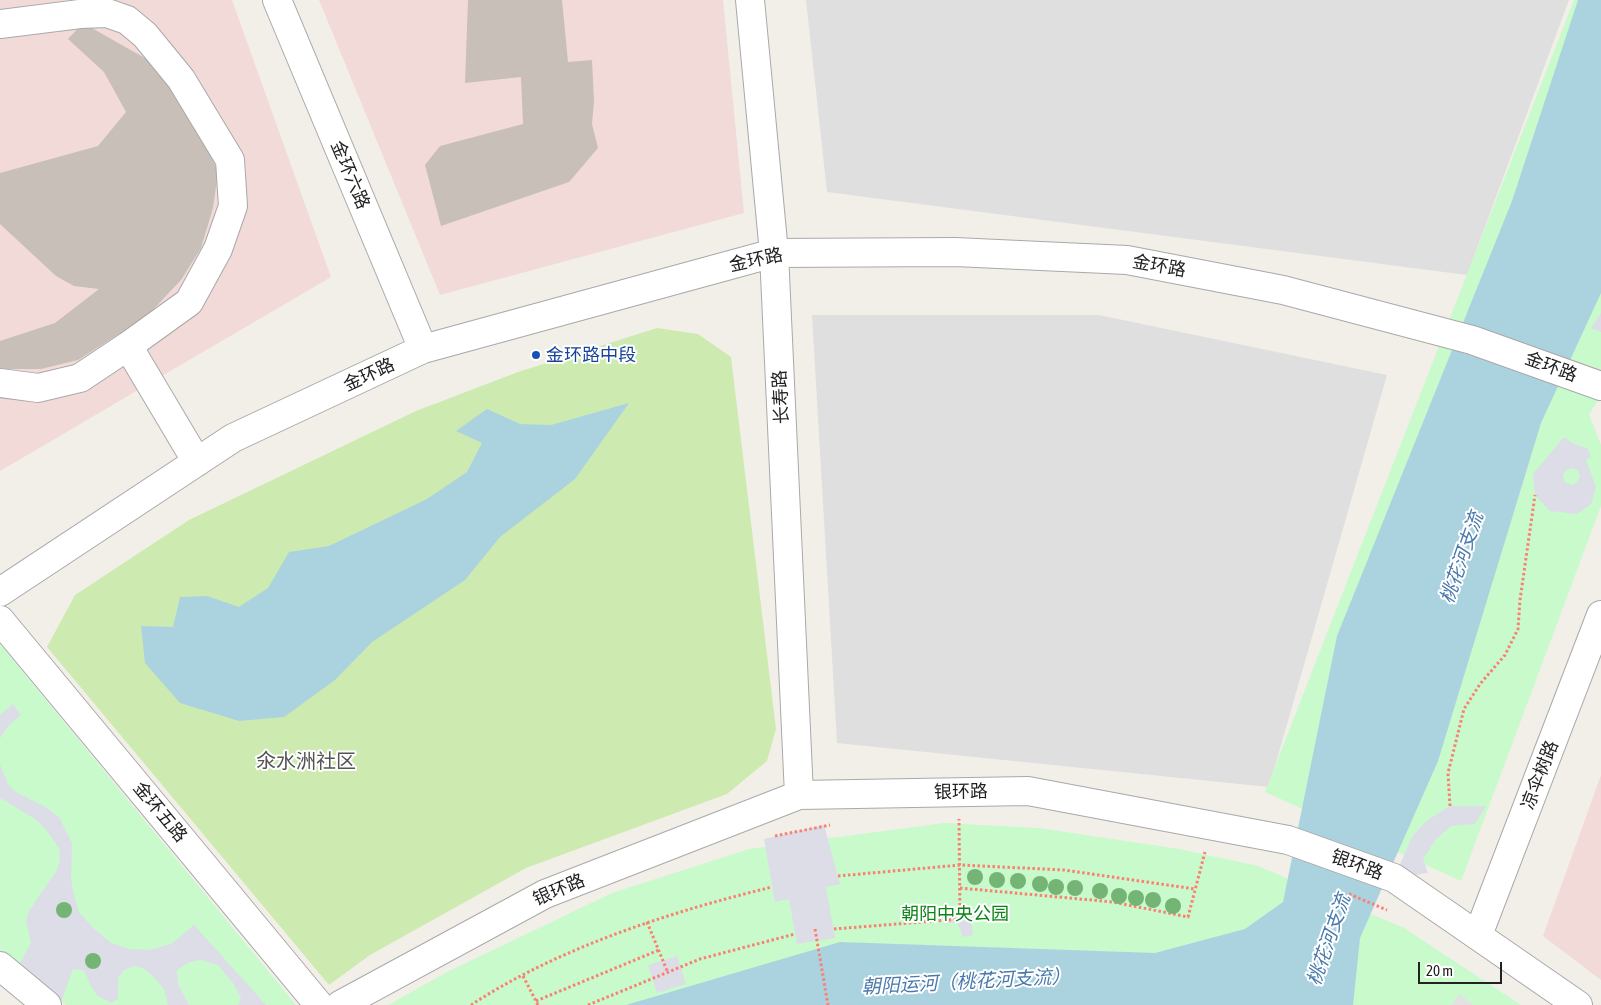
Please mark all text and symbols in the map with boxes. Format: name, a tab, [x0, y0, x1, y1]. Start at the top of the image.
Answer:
street label: 金环六路	[326, 138, 374, 212]
street label: 金环路	[727, 244, 785, 276]
street label: 金环路	[1131, 251, 1187, 281]
place label: 金环路中段	[546, 344, 636, 366]
street label: 金环路	[1522, 348, 1580, 386]
marker: 金环路中段	[530, 349, 542, 361]
street label: 金环路	[340, 354, 398, 396]
street label: 长寿路	[769, 369, 793, 425]
water label: 桃花河支流	[1436, 509, 1488, 607]
street label: 凉伞树路	[1517, 738, 1563, 812]
district label: 氽水洲社区	[256, 750, 356, 774]
street label: 金环五路	[129, 777, 191, 847]
street label: 银环路	[934, 781, 988, 803]
street label: 银环路	[1328, 846, 1386, 884]
street label: 银环路	[530, 870, 588, 910]
water label: 桃花河支流	[1303, 891, 1355, 989]
park label: 朝阳中央公园	[901, 903, 1009, 925]
scale bar	[1421, 952, 1505, 984]
text: 20 m	[1426, 962, 1453, 979]
water label: 朝阳运河（桃花河支流）	[861, 965, 1071, 999]

